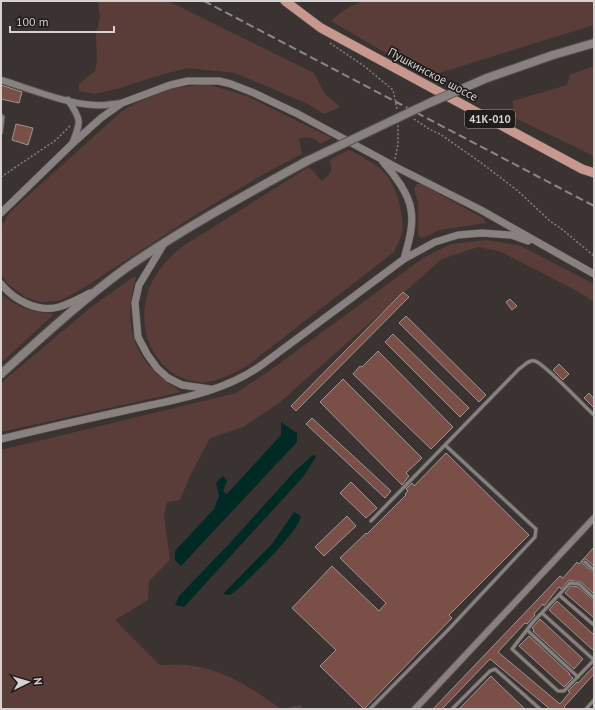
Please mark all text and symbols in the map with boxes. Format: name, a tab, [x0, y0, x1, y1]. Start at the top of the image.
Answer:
scale bar	[10, 8, 114, 34]
text: 100 m	[16, 14, 49, 29]
street label: Пушкинское шоссе	[386, 44, 480, 104]
road number: 41К-010	[465, 110, 515, 128]
north arrow	[8, 662, 48, 702]
text: N	[31, 677, 45, 685]

